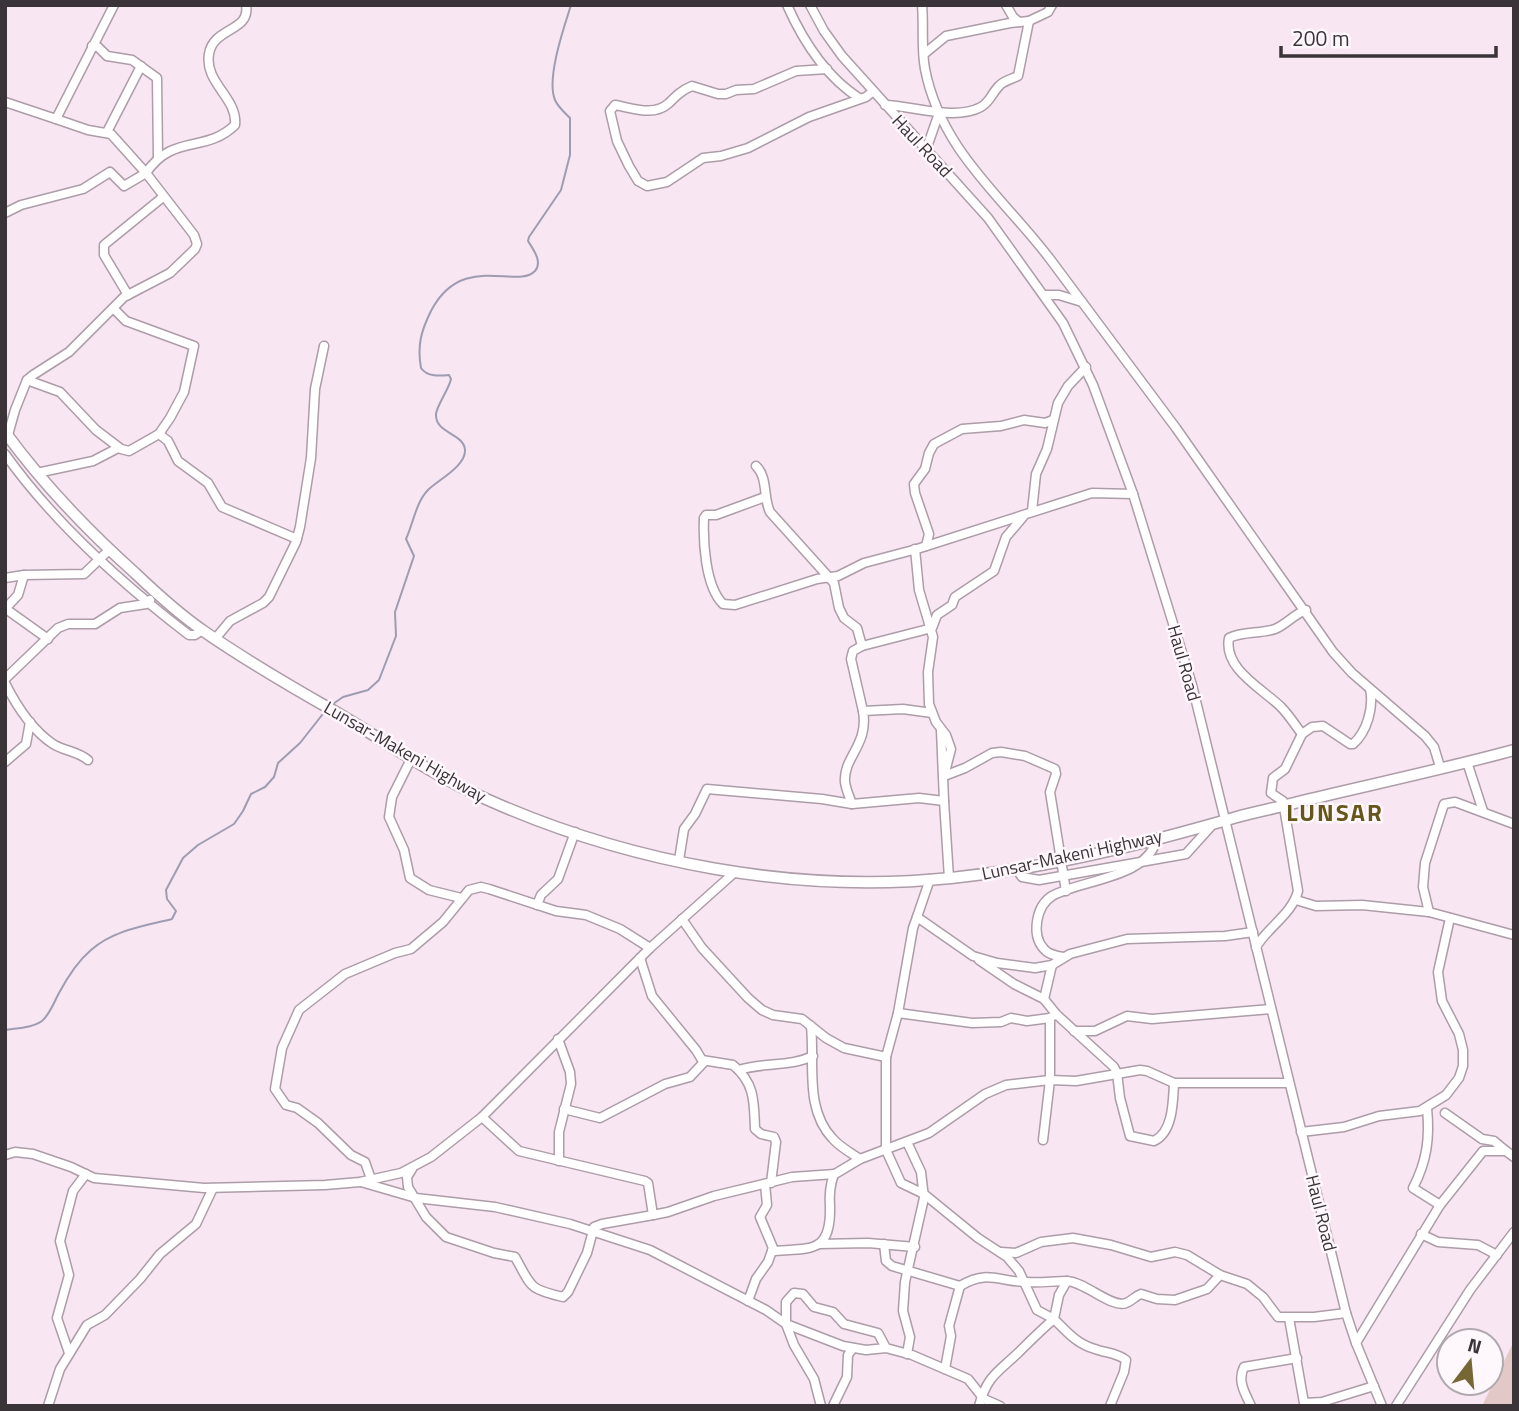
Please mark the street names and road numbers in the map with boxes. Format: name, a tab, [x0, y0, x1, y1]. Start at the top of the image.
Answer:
street label: Haul Road	[886, 108, 959, 183]
street label: Haul Road	[1161, 622, 1208, 704]
street label: Lunsar-Makeni Highway	[319, 694, 492, 809]
street label: Lunsar-Makeni Highway	[979, 822, 1165, 887]
street label: Haul Road	[1299, 1172, 1344, 1254]

